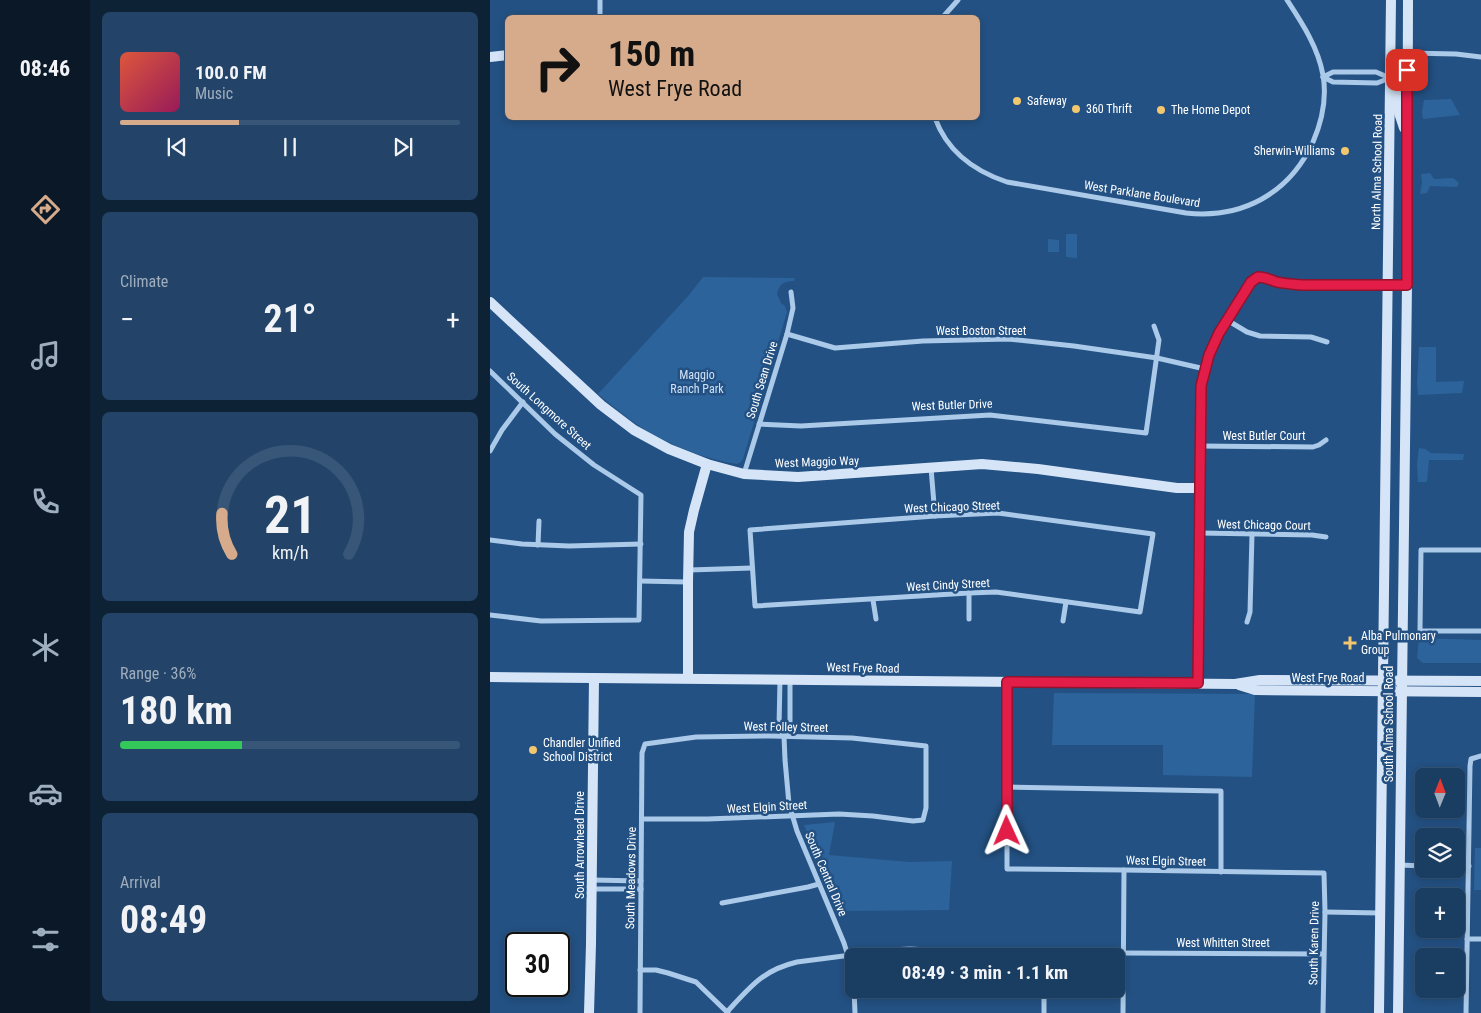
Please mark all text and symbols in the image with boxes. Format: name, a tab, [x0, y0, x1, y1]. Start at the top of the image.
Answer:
text: 150 m	[608, 34, 695, 75]
icon: right	[525, 35, 590, 100]
pin	[1386, 49, 1428, 91]
text: 08:46	[20, 56, 70, 81]
icon: arrive	[1393, 56, 1421, 84]
text: 100.0 FM	[195, 61, 267, 84]
text: West Frye Road	[608, 76, 742, 101]
text: Music	[195, 84, 233, 103]
place label: Safeway	[1027, 94, 1067, 108]
marker: Safeway	[1011, 95, 1023, 107]
place label: 360 Thrift	[1086, 102, 1133, 116]
marker: 360 Thrift	[1070, 103, 1082, 115]
place label: The Home Depot	[1171, 103, 1251, 117]
marker: The Home Depot	[1155, 104, 1167, 116]
street label: North Alma School Road	[1369, 114, 1385, 230]
icon: previous	[163, 133, 191, 161]
icon: pause	[276, 133, 304, 161]
icon: next	[389, 133, 417, 161]
place label: Sherwin-Williams	[1254, 144, 1335, 158]
marker: Sherwin-Williams	[1339, 145, 1351, 157]
street label: West Parklane Boulevard	[1083, 178, 1201, 210]
icon: directions	[28, 192, 63, 227]
text: Climate	[120, 272, 168, 291]
text: 21°	[263, 297, 317, 341]
text: −	[120, 303, 134, 336]
text: +	[446, 303, 460, 336]
street label: West Boston Street	[936, 324, 1027, 338]
icon: music	[28, 338, 63, 373]
street label: South Sean Drive	[744, 339, 781, 420]
park label: Maggio Ranch Park	[670, 368, 724, 396]
street label: South Longmore Street	[504, 369, 594, 453]
street label: West Butler Drive	[911, 397, 993, 413]
street label: West Butler Court	[1222, 429, 1306, 443]
street label: West Maggio Way	[775, 454, 859, 470]
icon: phone	[28, 484, 63, 519]
text: 21	[264, 485, 316, 546]
street label: West Chicago Street	[904, 498, 1001, 516]
street label: West Chicago Court	[1217, 517, 1311, 533]
text: km/h	[272, 542, 308, 563]
street label: West Cindy Street	[906, 576, 991, 594]
place label: Alba Pulmonary Group	[1361, 629, 1436, 657]
icon: climate	[28, 630, 63, 665]
marker: Alba Pulmonary Group	[1343, 636, 1357, 650]
street label: West Frye Road	[826, 660, 900, 676]
text: Range · 36%	[120, 664, 196, 683]
street label: South Alma School Road	[1382, 666, 1396, 782]
street label: West Frye Road	[1291, 671, 1365, 685]
text: 180 km	[120, 689, 233, 733]
street label: West Folley Street	[743, 719, 829, 735]
place label: Chandler Unified School District	[543, 736, 621, 764]
marker: Chandler Unified School District	[527, 744, 539, 756]
north arrow	[1415, 768, 1465, 818]
map controls	[1415, 768, 1465, 998]
icon: car	[28, 776, 63, 811]
street label: South Arrowhead Drive	[573, 791, 587, 899]
street label: West Elgin Street	[726, 798, 808, 816]
position arrow	[980, 804, 1032, 856]
street label: South Meadows Drive	[623, 826, 639, 929]
button: layers	[1415, 828, 1465, 878]
street label: South Central Drive	[802, 830, 850, 919]
street label: West Elgin Street	[1126, 853, 1207, 869]
text: Arrival	[120, 873, 161, 892]
button: +	[1415, 888, 1465, 938]
text: 08:49	[120, 898, 207, 942]
street label: South Karen Drive	[1306, 900, 1322, 985]
icon: filters	[28, 922, 63, 957]
speed limit sign: 30	[505, 932, 570, 997]
street label: West Whitten Street	[1176, 936, 1270, 950]
button: −	[1415, 948, 1465, 998]
text: 08:49 · 3 min · 1.1 km	[902, 961, 1068, 984]

